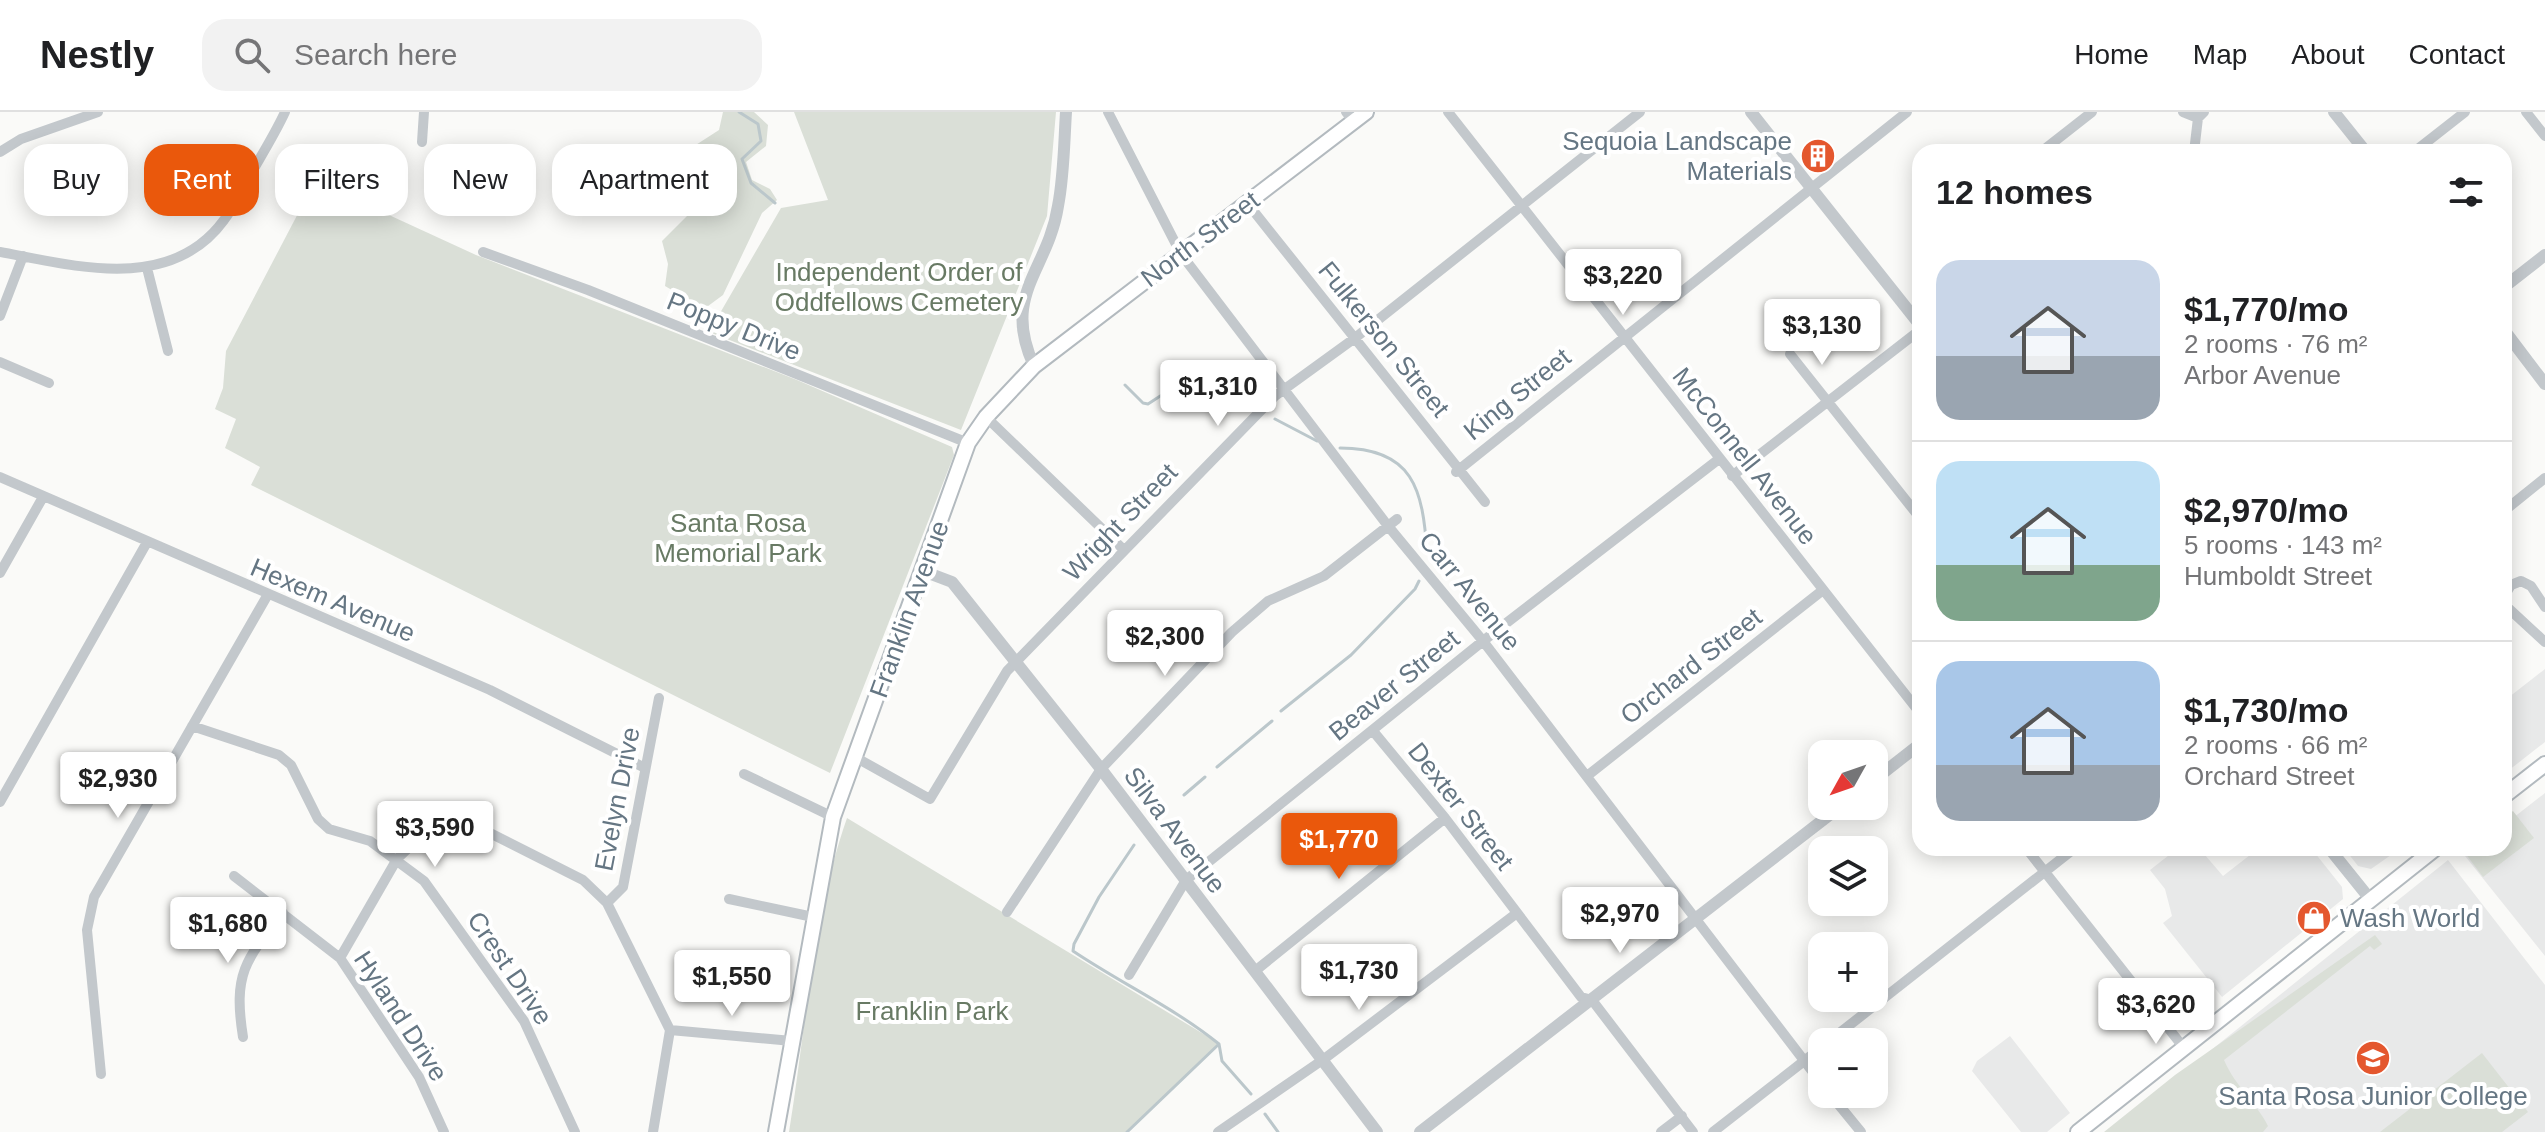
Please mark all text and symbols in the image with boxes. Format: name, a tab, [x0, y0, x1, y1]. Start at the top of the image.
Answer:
search box	[202, 19, 762, 91]
icon: search	[230, 33, 274, 77]
text: Nestly	[40, 34, 154, 76]
text: Search here	[294, 38, 458, 71]
text: Home	[2074, 39, 2149, 70]
text: Map	[2193, 39, 2247, 70]
text: About	[2291, 39, 2365, 70]
text: Contact	[2409, 39, 2505, 70]
place label: Sequoia Landscape Materials	[1562, 126, 1792, 186]
building icon: Sequoia Landscape Materials	[1799, 137, 1837, 175]
chip: Buy	[24, 144, 128, 216]
chip: Rent	[144, 144, 259, 216]
chip: Filters	[275, 144, 408, 216]
chip: New	[424, 144, 536, 216]
chip: Apartment	[552, 144, 737, 216]
icon: filters	[2444, 170, 2488, 214]
text: 12 homes	[1936, 173, 2093, 211]
street label: North Street	[1135, 184, 1266, 293]
pin: $3,220	[1558, 249, 1688, 317]
street label: Fulkerson Street	[1312, 255, 1456, 423]
park label: Independent Order of Oddfellows Cemetery	[775, 257, 1023, 317]
text: $3,220	[1583, 260, 1663, 290]
street label: Poppy Drive	[663, 286, 805, 366]
text: $1,770/mo	[2184, 290, 2348, 328]
icon: home	[2000, 292, 2096, 388]
pin: $3,130	[1757, 299, 1887, 367]
text: $3,130	[1782, 310, 1862, 340]
text: 2 rooms · 76 m²	[2184, 329, 2368, 359]
street label: King Street	[1458, 341, 1577, 446]
pin: $1,310	[1153, 360, 1283, 428]
text: Arbor Avenue	[2184, 360, 2341, 390]
street label: McConnell Avenue	[1667, 362, 1823, 550]
text: $1,310	[1178, 371, 1258, 401]
street label: Wright Street	[1057, 457, 1184, 587]
text: $2,970/mo	[2184, 491, 2348, 529]
icon: home	[2000, 493, 2096, 589]
park label: Santa Rosa Memorial Park	[654, 508, 823, 568]
street label: Franklin Avenue	[863, 516, 955, 702]
street label: Carr Avenue	[1413, 526, 1527, 656]
text: 5 rooms · 143 m²	[2184, 530, 2382, 560]
street label: Hexem Avenue	[246, 552, 420, 648]
text: Humboldt Street	[2184, 561, 2372, 591]
street label: Orchard Street	[1615, 601, 1768, 730]
pin: $2,300	[1100, 610, 1230, 678]
text: $2,300	[1125, 621, 1205, 651]
street label: Beaver Street	[1323, 623, 1466, 747]
text: $1,730/mo	[2184, 691, 2348, 729]
icon: home	[2000, 693, 2096, 789]
street label: Evelyn Drive	[588, 725, 646, 873]
text: 2 rooms · 66 m²	[2184, 730, 2368, 760]
street label: Dexter Street	[1402, 736, 1520, 876]
north arrow	[1808, 740, 1888, 820]
map controls	[1808, 740, 1888, 1108]
pin: $2,930	[53, 752, 183, 820]
street label: Silva Avenue	[1118, 761, 1232, 899]
text: Orchard Street	[2184, 761, 2355, 791]
text: $2,930	[78, 763, 158, 793]
pin: $3,590	[370, 801, 500, 869]
text: $3,590	[395, 812, 475, 842]
pin: $1,770	[1274, 813, 1404, 881]
text: $1,770	[1299, 824, 1379, 854]
button: layers	[1808, 836, 1888, 916]
pin: $2,970	[1555, 887, 1685, 955]
pin: $1,680	[163, 897, 293, 965]
text: $2,970	[1580, 898, 1660, 928]
shop icon: Wash World	[2295, 899, 2333, 937]
place label: Wash World	[2340, 903, 2480, 933]
street label: Crest Drive	[461, 906, 559, 1030]
text: $1,680	[188, 908, 268, 938]
button: +	[1808, 932, 1888, 1012]
pin: $1,730	[1294, 944, 1424, 1012]
street label: Hyland Drive	[348, 945, 454, 1087]
pin: $1,550	[667, 950, 797, 1018]
text: $1,730	[1319, 955, 1399, 985]
text: $1,550	[692, 961, 772, 991]
pin: $3,620	[2091, 978, 2221, 1046]
text: $3,620	[2116, 989, 2196, 1019]
park label: Franklin Park	[855, 996, 1010, 1026]
button: −	[1808, 1028, 1888, 1108]
school or university icon: Santa Rosa Junior College	[2354, 1039, 2392, 1077]
place label: Santa Rosa Junior College	[2218, 1081, 2528, 1111]

